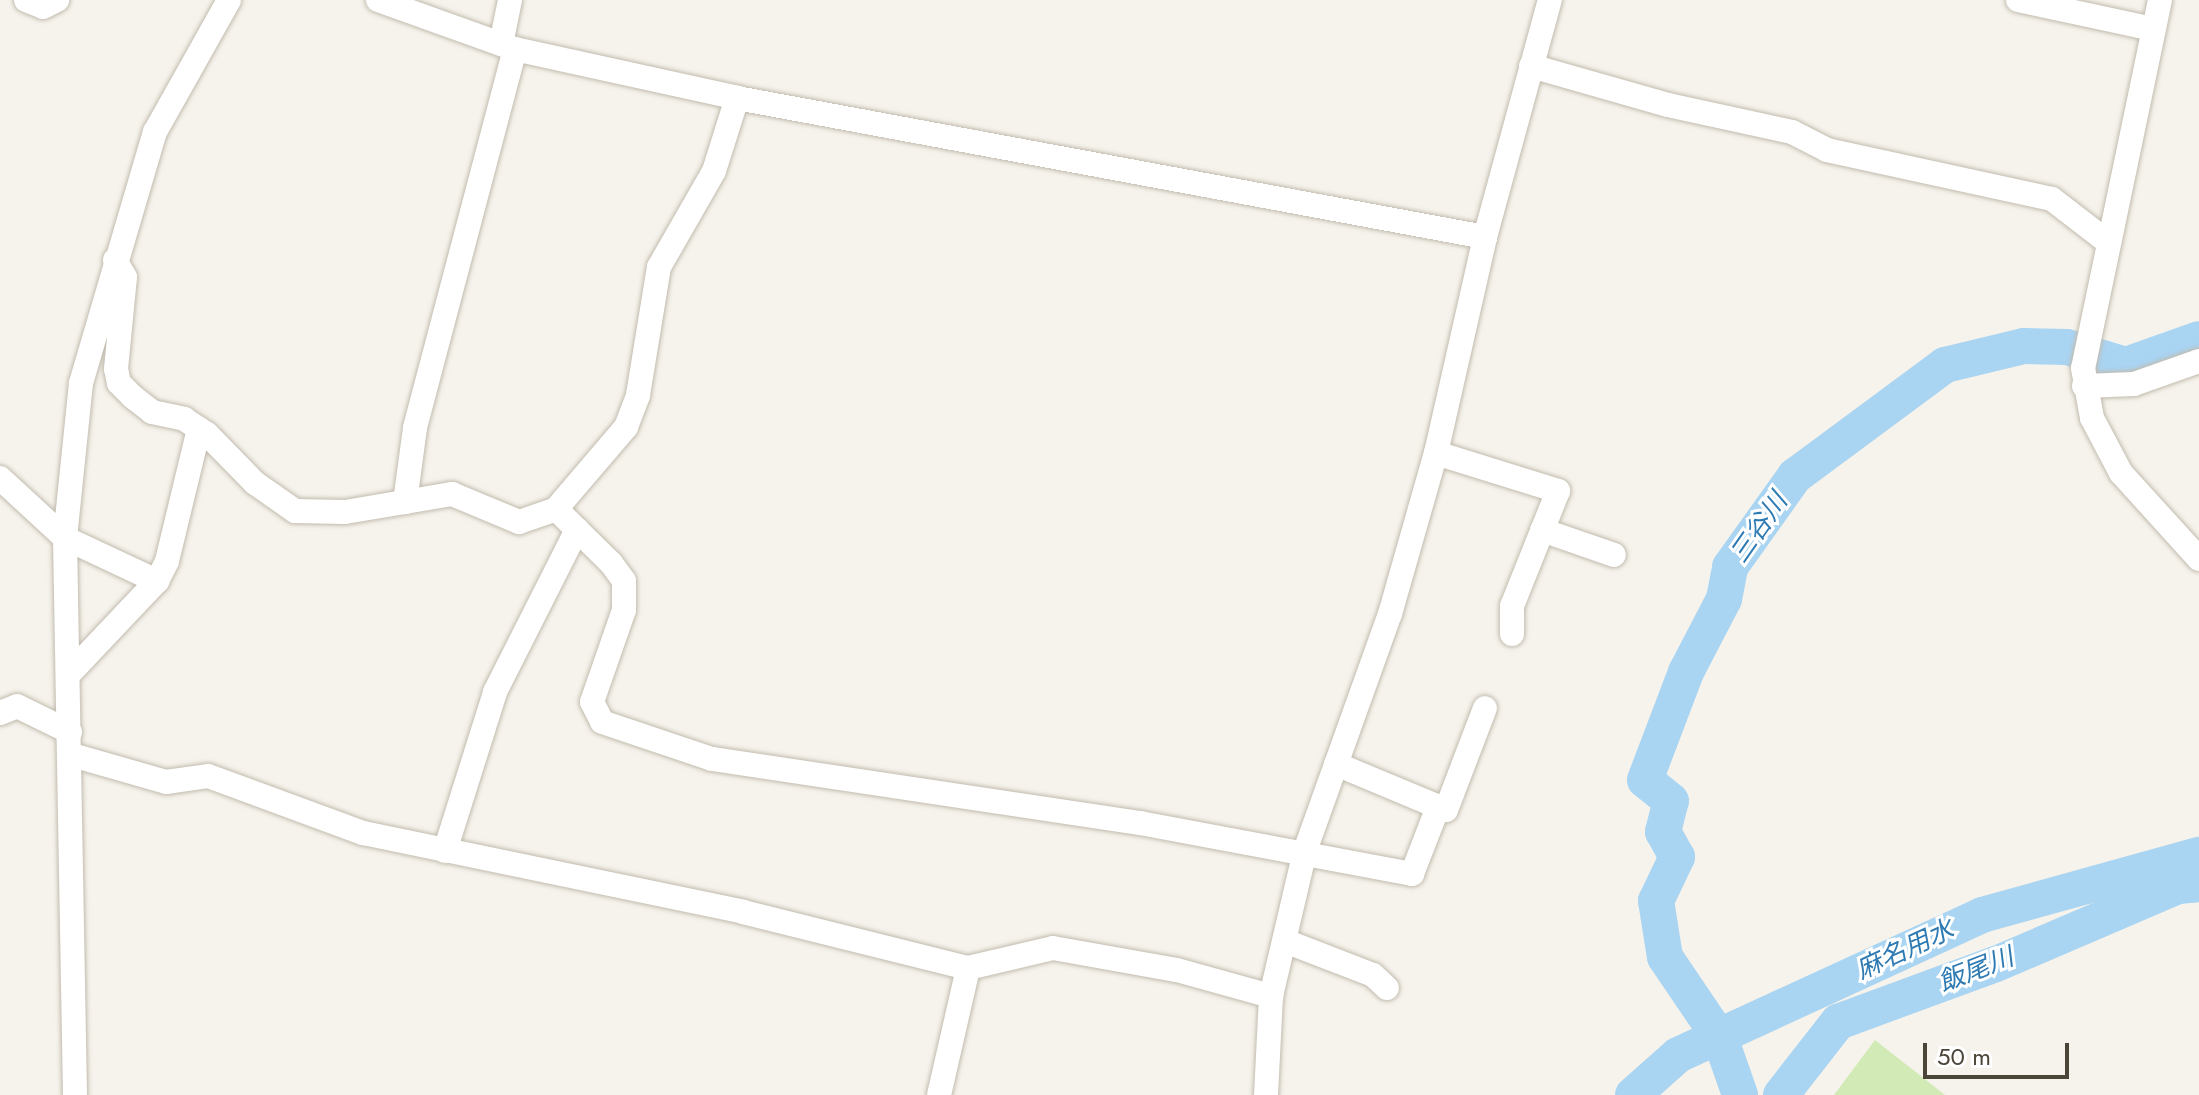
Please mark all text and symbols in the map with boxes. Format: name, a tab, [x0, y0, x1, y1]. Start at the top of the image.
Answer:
water label: 三谷川	[1724, 487, 1794, 569]
water label: 麻名用水	[1851, 914, 1959, 986]
water label: 飯尾川	[1934, 941, 2018, 999]
scale bar	[1927, 1027, 2073, 1077]
text: 50 m	[1937, 1039, 1991, 1074]

